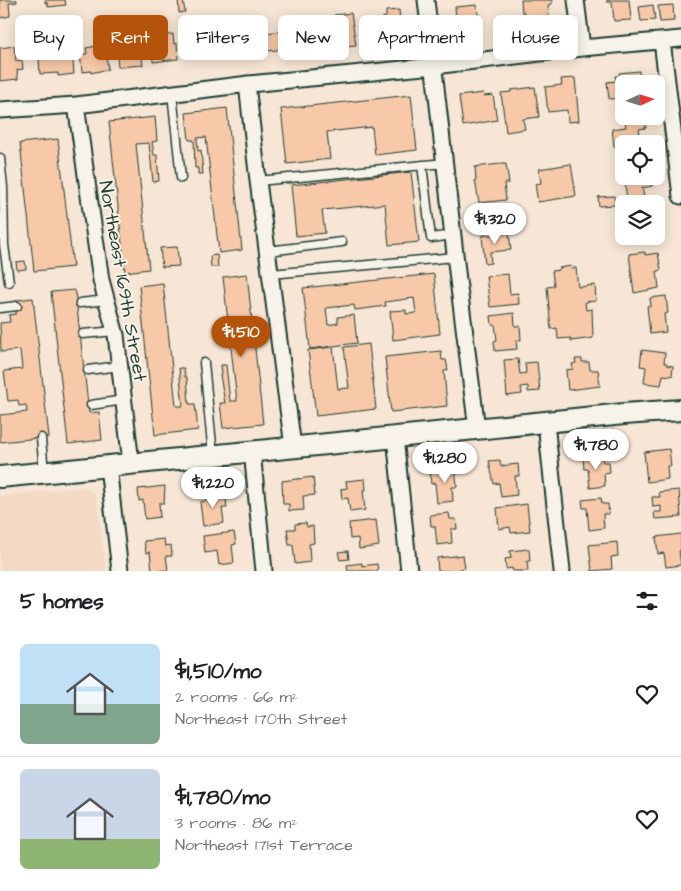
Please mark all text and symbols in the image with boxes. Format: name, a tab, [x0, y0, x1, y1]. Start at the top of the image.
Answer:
chip: Buy	[15, 15, 83, 60]
chip: Rent	[93, 15, 168, 60]
chip: Filters	[178, 15, 268, 60]
chip: New	[278, 15, 349, 60]
chip: Apartment	[359, 15, 483, 60]
chip: House	[493, 15, 578, 60]
north arrow	[615, 75, 665, 125]
map controls	[615, 75, 665, 245]
button: locate	[615, 135, 665, 185]
street label: Northeast 169th Street	[92, 179, 154, 384]
button: layers	[615, 195, 665, 245]
pin: $1,320	[454, 202, 536, 245]
text: $1,320	[474, 208, 516, 230]
pin: $1,510	[200, 316, 282, 358]
text: $1,510	[222, 321, 260, 343]
pin: $1,780	[555, 428, 637, 471]
text: $1,780	[574, 434, 618, 456]
pin: $1,280	[404, 442, 486, 484]
text: $1,280	[423, 447, 467, 469]
pin: $1,220	[172, 466, 254, 509]
text: $1,220	[192, 472, 234, 494]
text: 5 homes	[20, 587, 104, 616]
icon: filters	[633, 587, 661, 615]
text: $1,510/mo	[175, 657, 262, 686]
icon: home	[60, 664, 120, 724]
icon: heart	[633, 680, 661, 708]
text: 2 rooms · 66 m²	[175, 686, 298, 708]
text: Northeast 170th Street	[175, 708, 347, 730]
text: $1,780/mo	[175, 783, 271, 812]
icon: home	[60, 789, 120, 849]
icon: heart	[633, 805, 661, 833]
text: 3 rooms · 86 m²	[175, 812, 297, 834]
text: Northeast 171st Terrace	[175, 834, 353, 856]

